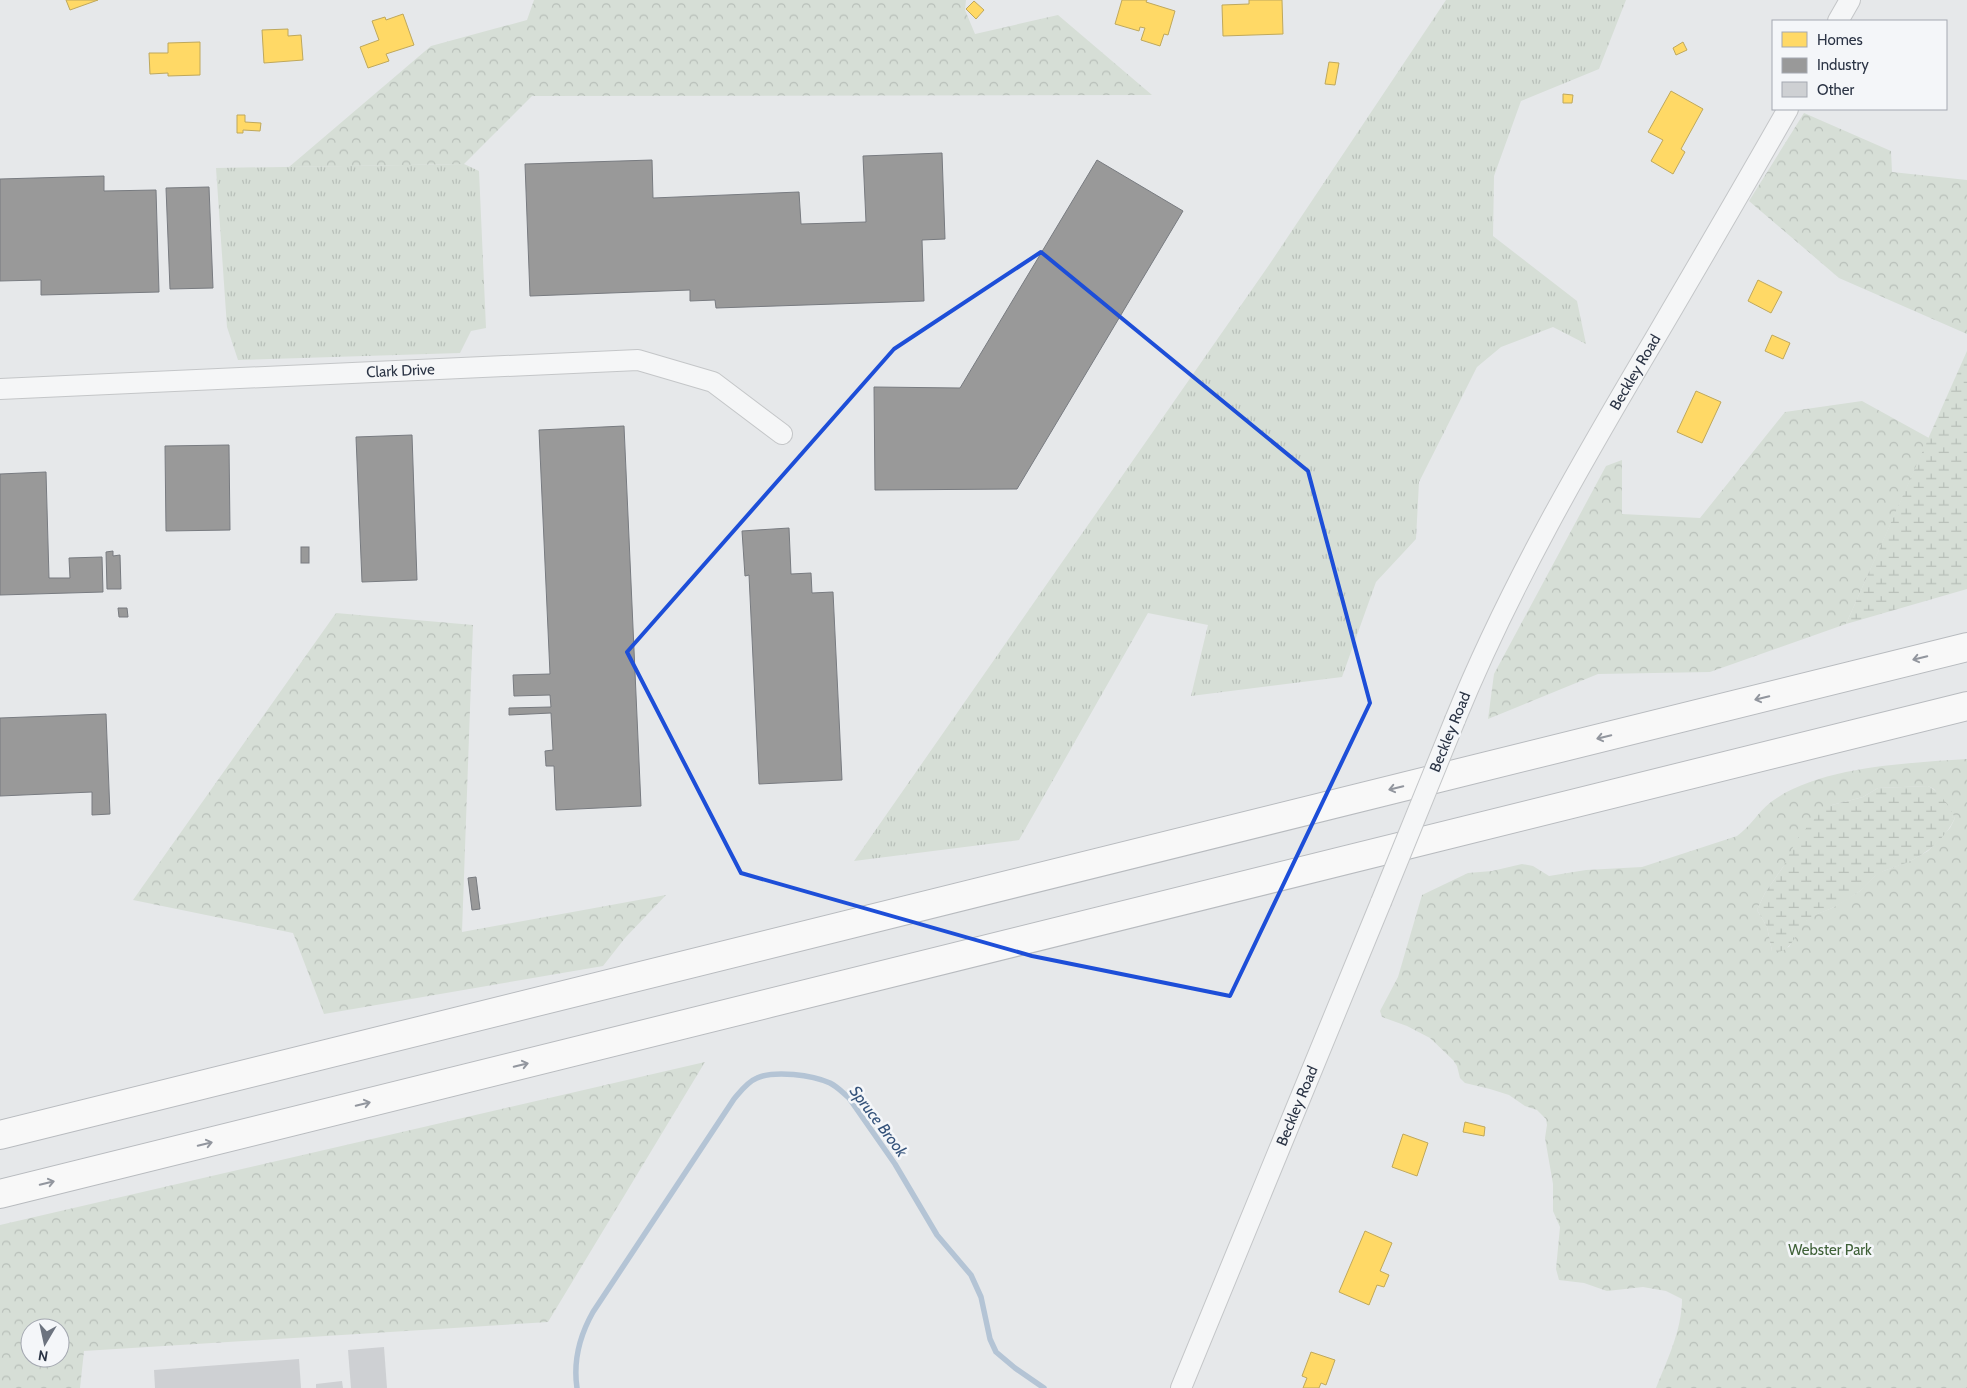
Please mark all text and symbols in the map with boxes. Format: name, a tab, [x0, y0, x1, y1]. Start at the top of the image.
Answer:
legend	[1772, 20, 1947, 110]
text: Homes	[1817, 31, 1863, 49]
text: Industry	[1817, 56, 1869, 74]
text: Other	[1817, 81, 1854, 99]
street label: Beckley Road	[1606, 331, 1664, 413]
street label: Clark Drive	[366, 360, 436, 381]
one-way arrow	[1912, 654, 1928, 664]
street label: Beckley Road	[1426, 689, 1474, 775]
one-way arrow	[1754, 693, 1770, 703]
one-way arrow	[1597, 733, 1613, 742]
one-way arrow	[1388, 784, 1404, 794]
one-way arrow	[512, 1060, 528, 1069]
street label: Beckley Road	[1273, 1063, 1322, 1149]
water label: Spruce Brook	[846, 1082, 912, 1161]
one-way arrow	[354, 1099, 370, 1108]
one-way arrow	[197, 1138, 213, 1148]
one-way arrow	[39, 1178, 55, 1187]
park label: Webster Park	[1788, 1241, 1872, 1259]
north arrow	[20, 1318, 70, 1368]
text: N	[37, 1346, 49, 1366]

